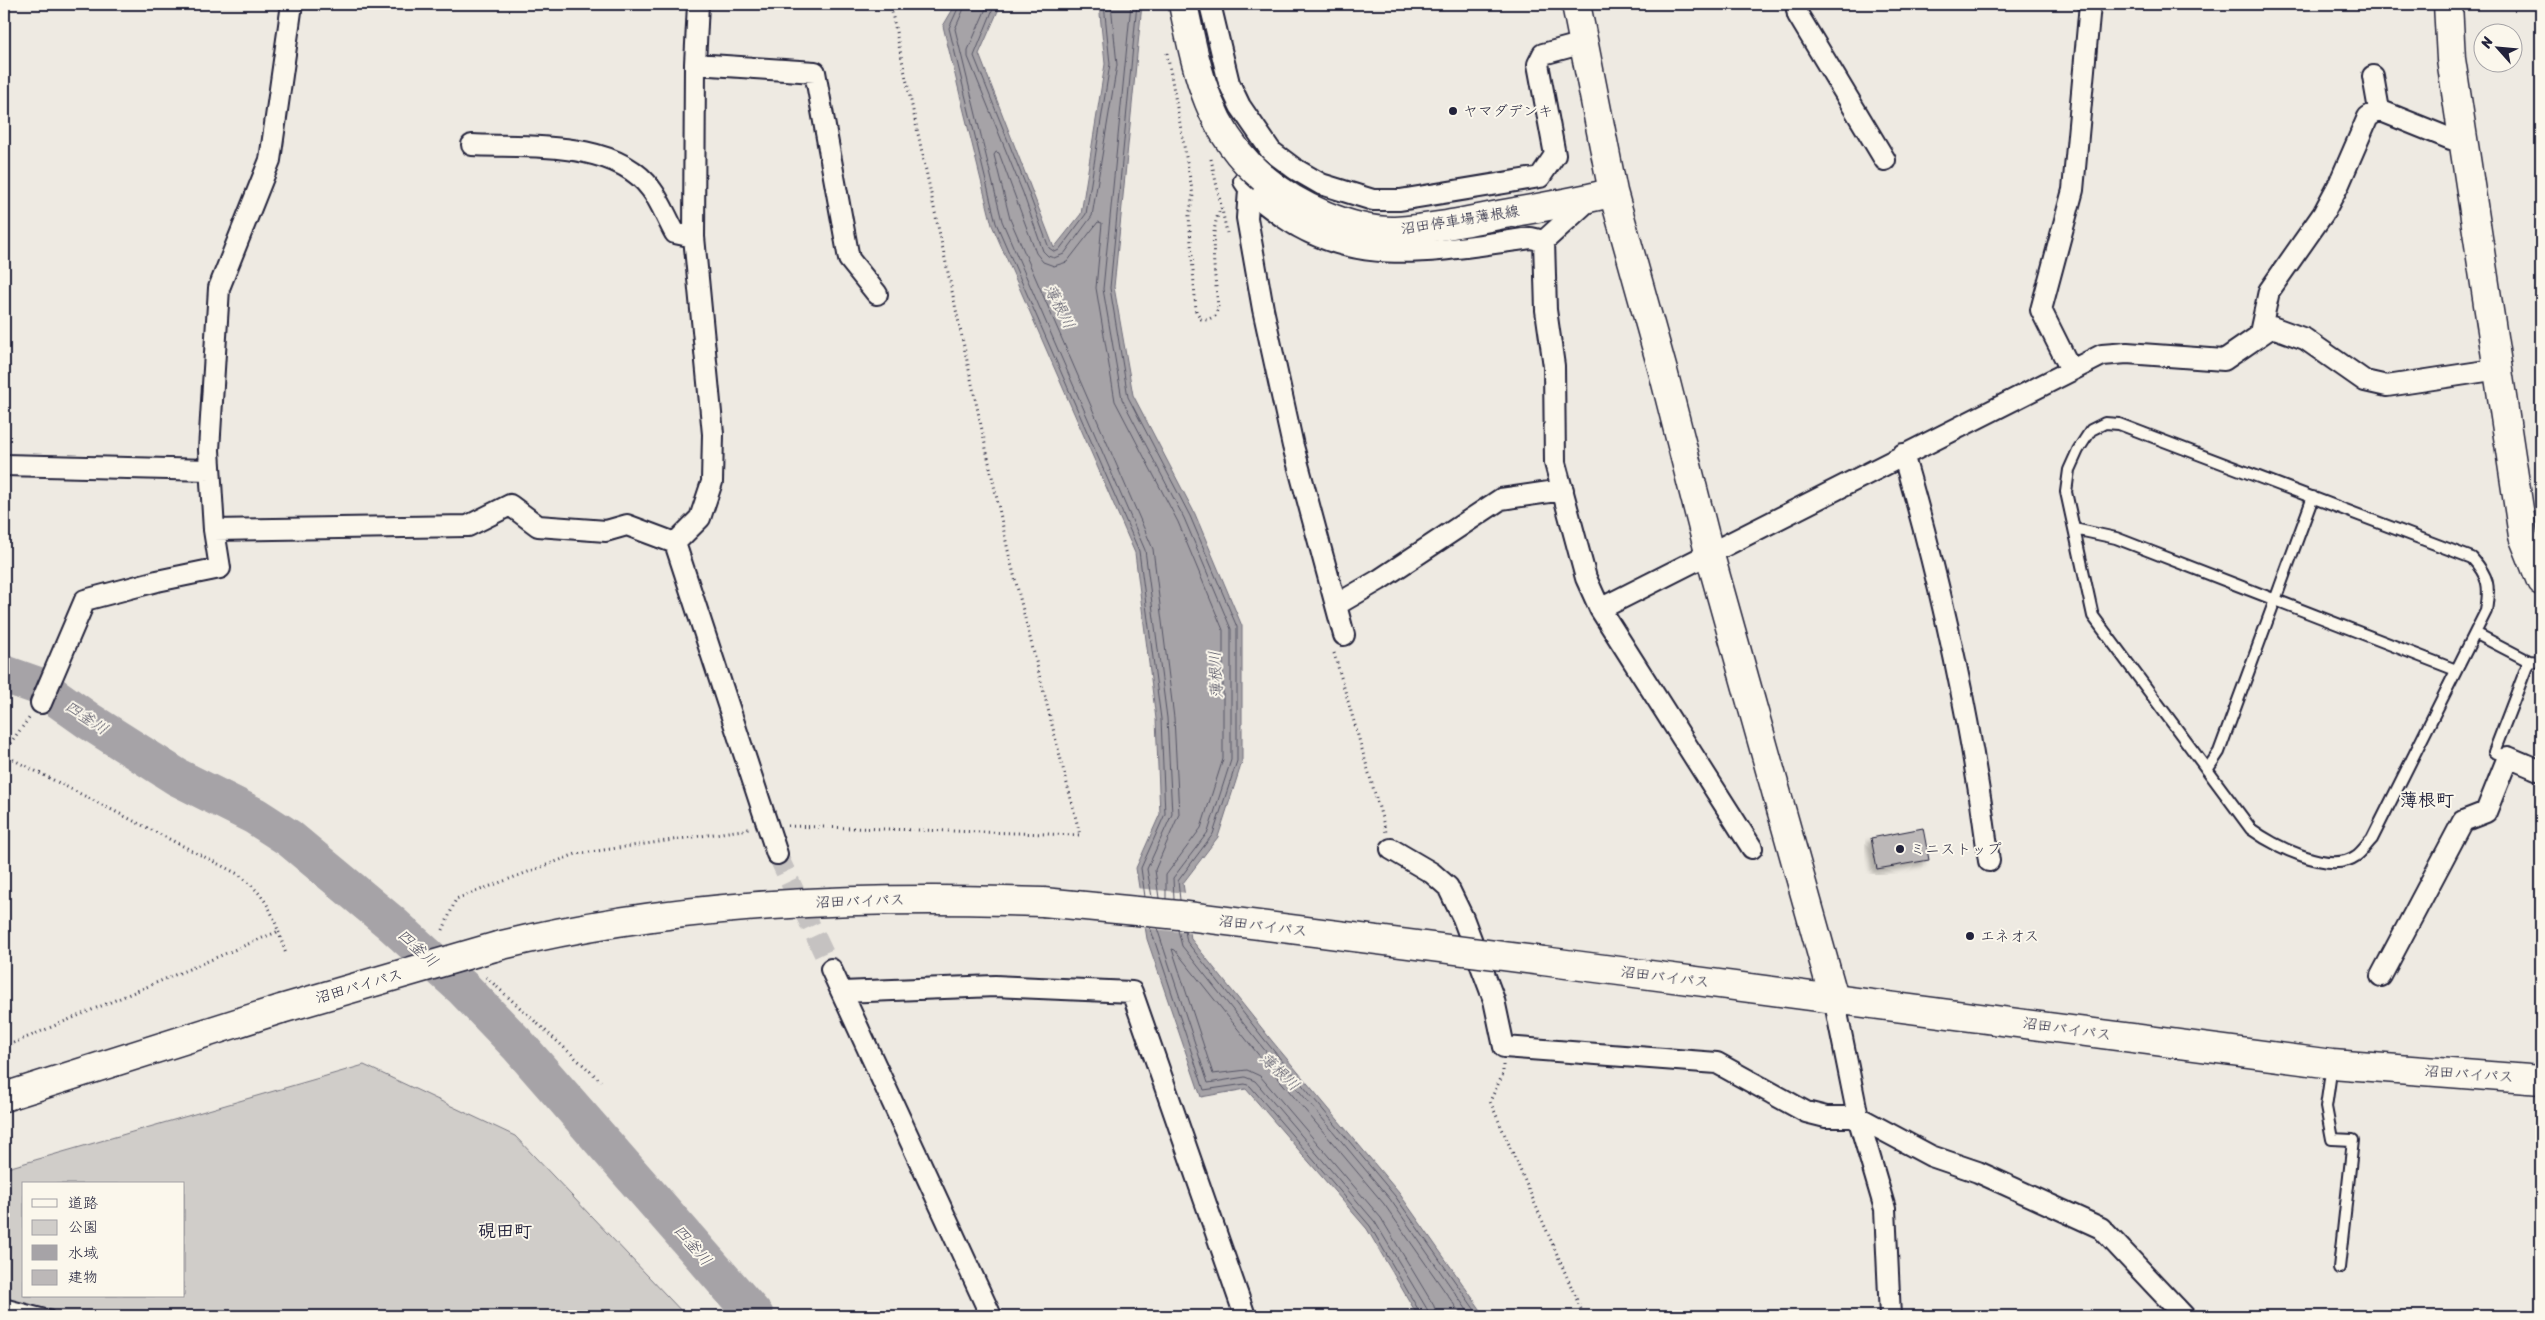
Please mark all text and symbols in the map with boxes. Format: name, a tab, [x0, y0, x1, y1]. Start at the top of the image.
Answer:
north arrow	[2472, 22, 2522, 72]
text: N	[2473, 32, 2500, 53]
place label: ヤマダデンキ	[1463, 98, 1553, 124]
marker: ヤマダデンキ	[1447, 105, 1459, 117]
street label: 沼田停車場薄根線	[1399, 198, 1521, 242]
water label: 薄根川	[1036, 278, 1084, 334]
water label: 薄根川	[1199, 650, 1231, 700]
water label: 四釜川	[59, 692, 115, 742]
district label: 薄根町	[2400, 784, 2454, 816]
place label: ミニストップ	[1910, 836, 2002, 862]
marker: ミニストップ	[1894, 843, 1906, 855]
street label: 沼田バイパス	[815, 886, 905, 916]
street label: 沼田バイパス	[1217, 908, 1309, 944]
water label: 四釜川	[390, 921, 446, 975]
place label: エネオス	[1980, 923, 2039, 949]
marker: エネオス	[1964, 930, 1976, 942]
street label: 沼田バイパス	[1619, 959, 1711, 995]
street label: 沼田バイパス	[312, 961, 406, 1011]
street label: 沼田バイパス	[2021, 1010, 2113, 1048]
water label: 薄根川	[1253, 1044, 1307, 1098]
street label: 沼田バイパス	[2423, 1058, 2515, 1090]
legend	[22, 1182, 185, 1298]
text: 道路	[68, 1190, 98, 1216]
text: 公園	[68, 1214, 98, 1240]
district label: 硯田町	[478, 1215, 532, 1247]
water label: 四釜川	[666, 1217, 720, 1273]
text: 水域	[68, 1240, 98, 1266]
text: 建物	[68, 1264, 98, 1290]

